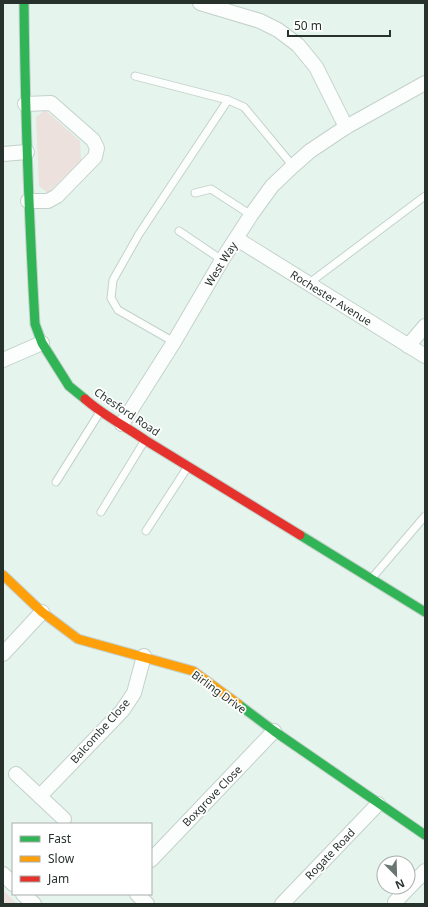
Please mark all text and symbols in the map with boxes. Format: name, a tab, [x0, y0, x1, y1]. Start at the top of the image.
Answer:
scale bar	[288, 12, 390, 38]
text: 50 m	[294, 17, 322, 34]
street label: West Way	[201, 238, 240, 289]
street label: Rochester Avenue	[288, 267, 375, 329]
street label: Chesford Road	[92, 384, 163, 439]
street label: Birling Drive	[189, 667, 250, 716]
street label: Balcombe Close	[67, 695, 133, 766]
street label: Boxgrove Close	[179, 762, 245, 829]
legend	[12, 823, 152, 895]
street label: Rogate Road	[301, 825, 358, 883]
text: Fast	[48, 830, 72, 847]
text: Slow	[48, 850, 75, 867]
north arrow	[376, 855, 416, 895]
text: Jam	[47, 870, 69, 887]
text: N	[393, 876, 407, 893]

